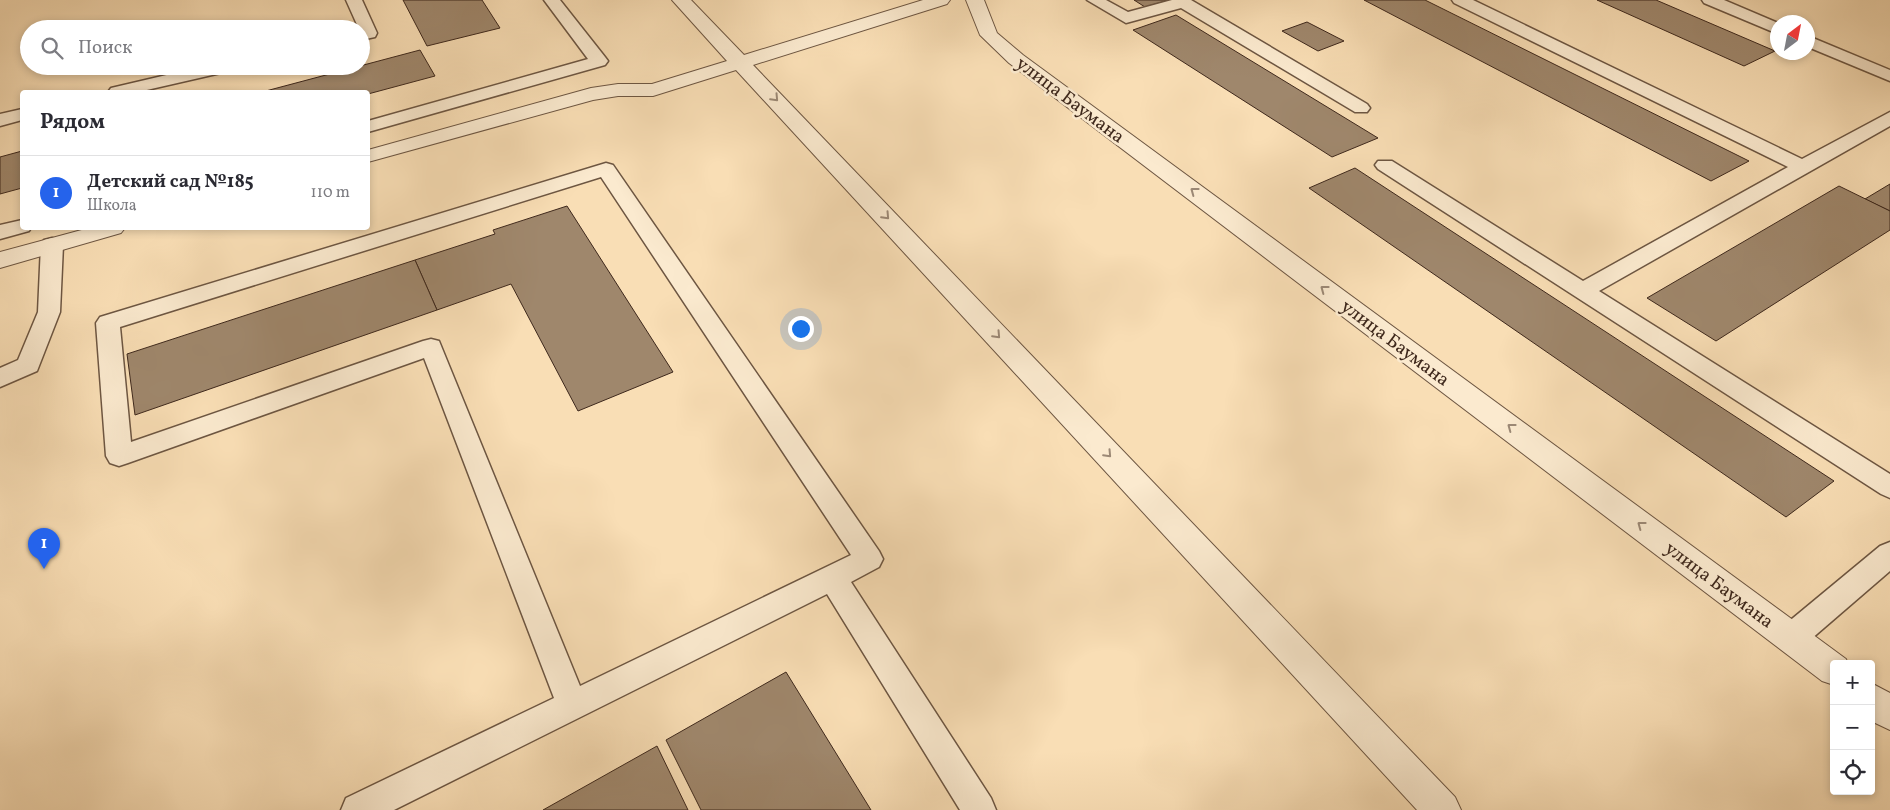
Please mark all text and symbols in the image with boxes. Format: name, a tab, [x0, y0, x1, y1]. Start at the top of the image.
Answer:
north arrow	[1770, 15, 1815, 60]
search box	[20, 20, 370, 75]
icon: search	[38, 34, 66, 62]
text: Поиск	[78, 35, 132, 61]
street label: улица Баумана	[1010, 51, 1130, 150]
one-way arrow	[769, 92, 778, 101]
text: Рядом	[40, 108, 105, 137]
text: Детский сад №185	[87, 169, 254, 195]
text: 1	[53, 182, 59, 204]
text: 110 m	[311, 182, 350, 204]
one-way arrow	[1191, 189, 1200, 197]
text: Школа	[87, 195, 137, 217]
one-way arrow	[880, 211, 889, 220]
one-way arrow	[1321, 286, 1330, 294]
street label: улица Баумана	[1335, 294, 1455, 393]
your location	[788, 316, 814, 342]
one-way arrow	[991, 329, 1000, 338]
one-way arrow	[1508, 425, 1517, 433]
one-way arrow	[1102, 448, 1111, 457]
one-way arrow	[1638, 522, 1647, 530]
pin: 1	[28, 528, 60, 569]
street label: улица Баумана	[1659, 536, 1779, 635]
map controls	[1830, 660, 1875, 795]
button: +	[1830, 660, 1875, 705]
button: −	[1830, 705, 1875, 750]
button: locate	[1830, 750, 1875, 795]

